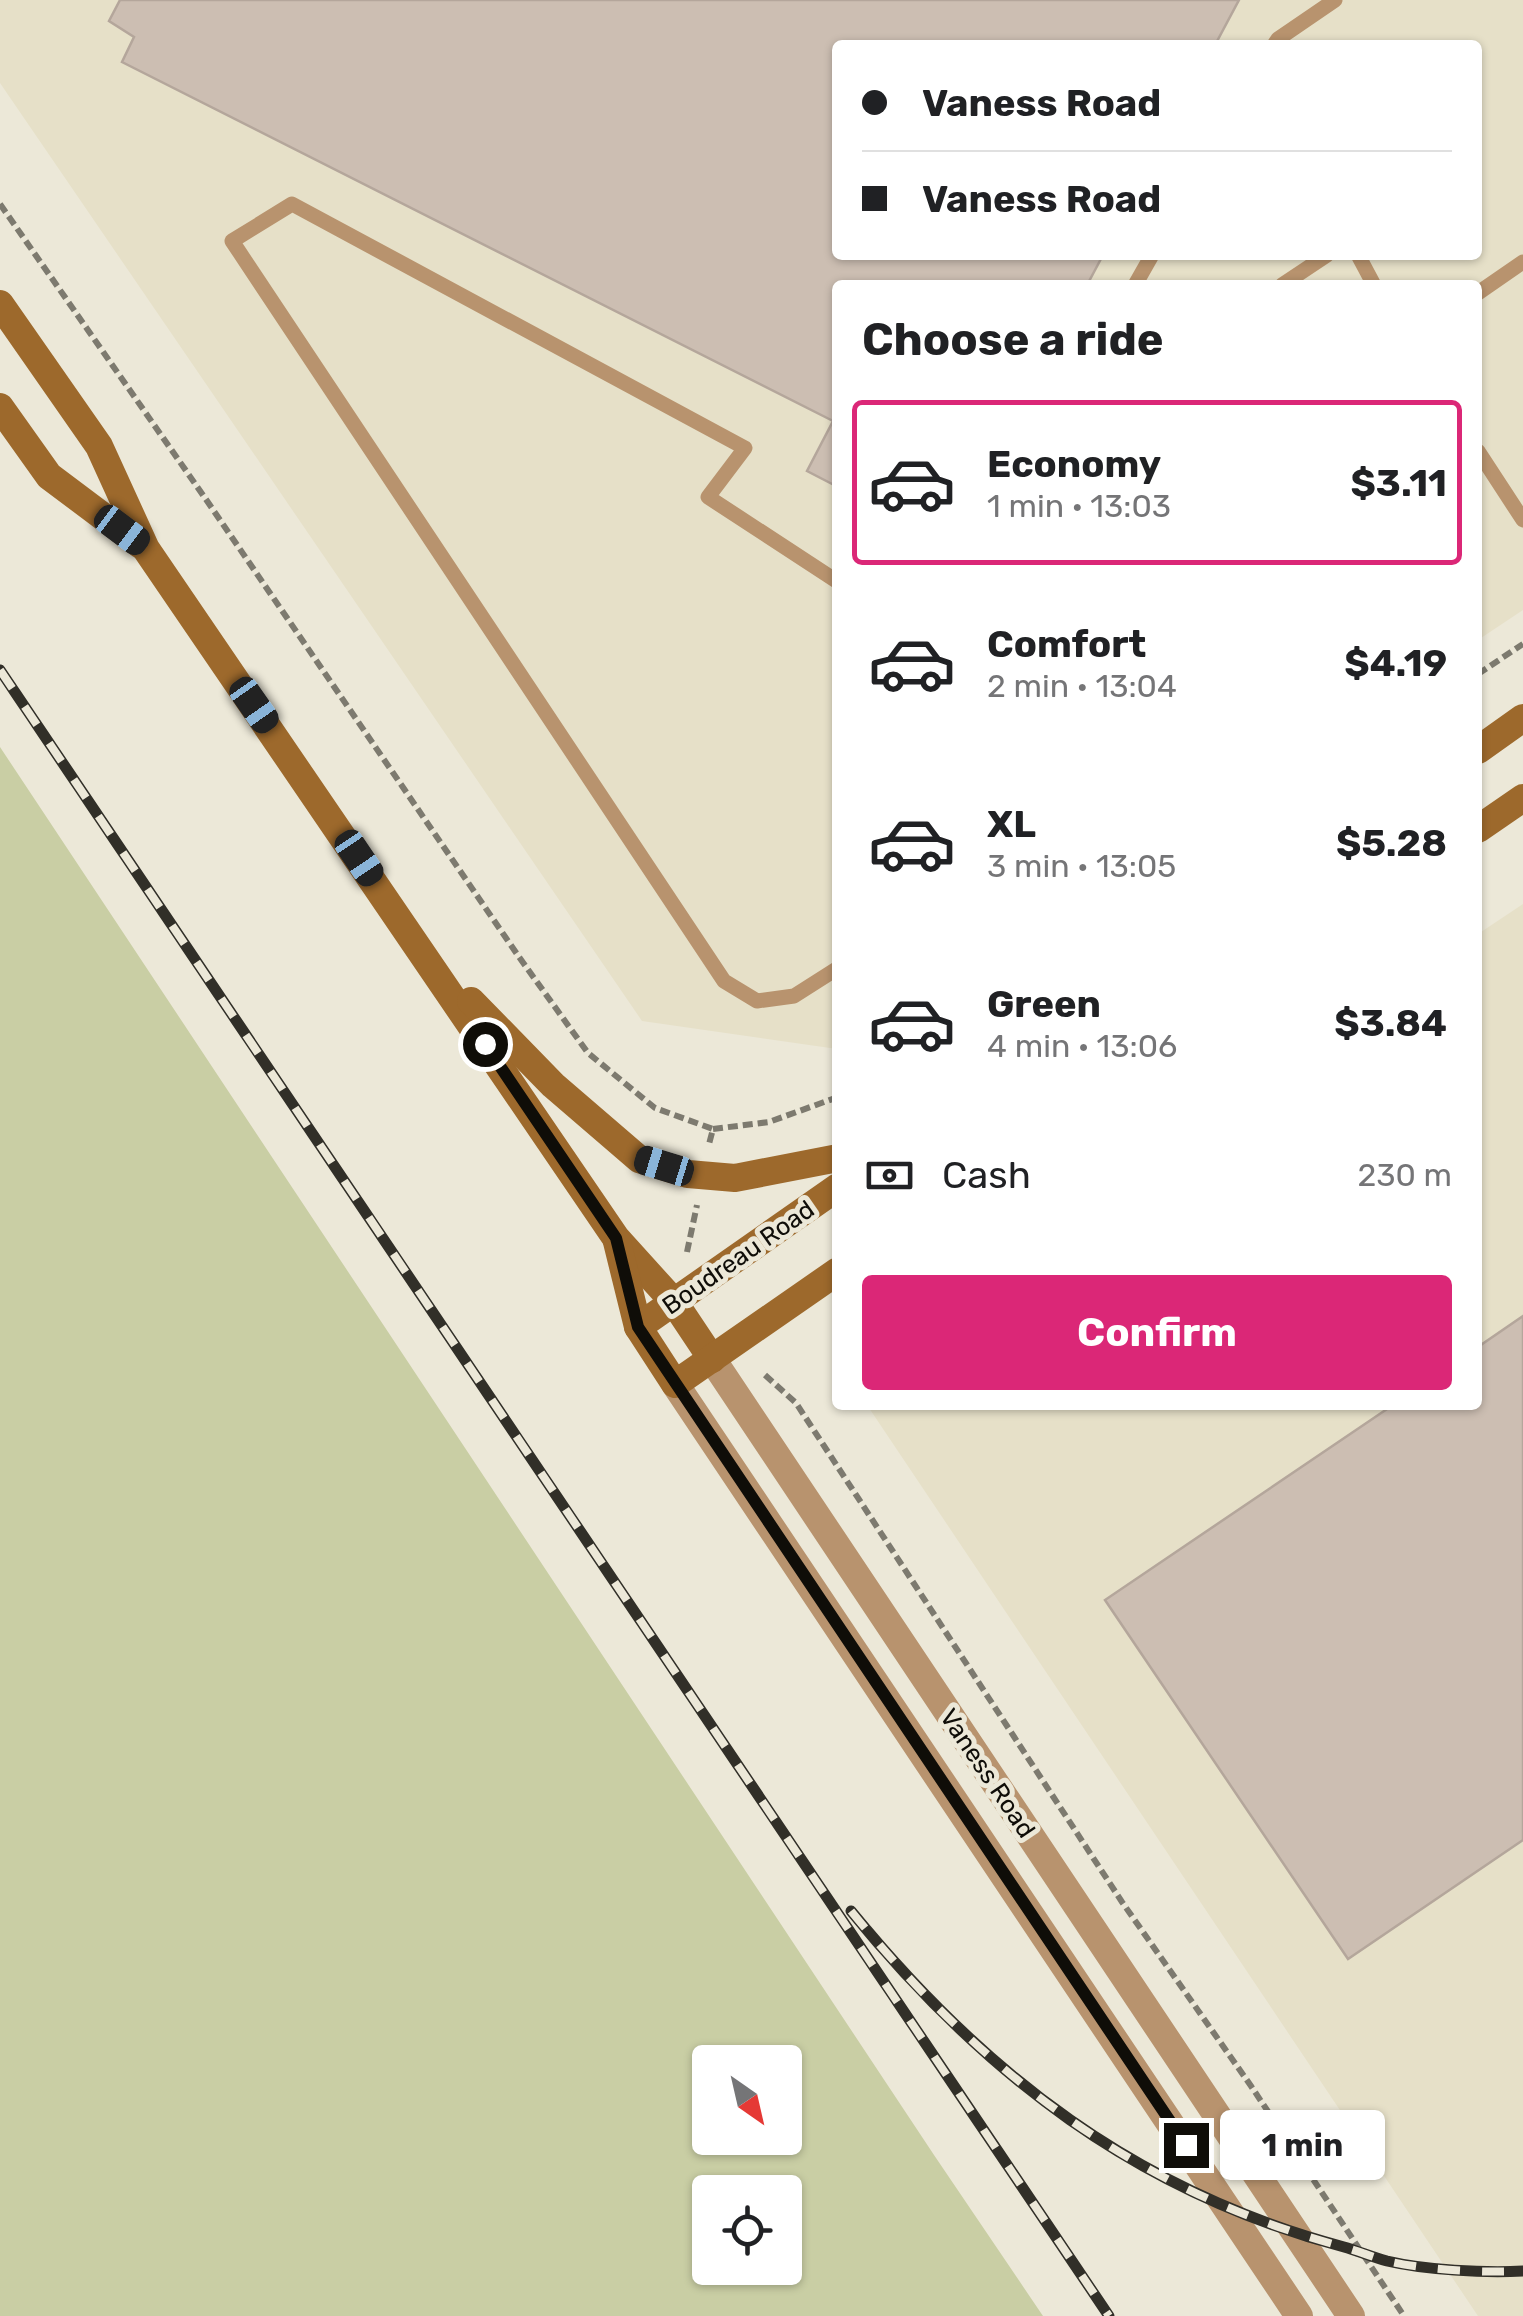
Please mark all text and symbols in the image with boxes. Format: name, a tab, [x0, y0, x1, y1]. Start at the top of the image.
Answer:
text: Vaness Road	[922, 80, 1161, 126]
text: Vaness Road	[922, 176, 1161, 222]
text: Choose a ride	[862, 313, 1164, 366]
icon: car	[867, 438, 957, 528]
text: Economy	[987, 441, 1161, 487]
text: $3.11	[1350, 460, 1447, 506]
text: 1 min · 13:03	[987, 487, 1171, 525]
car	[89, 500, 155, 560]
icon: car	[867, 618, 957, 708]
text: Comfort	[987, 621, 1146, 667]
text: $4.19	[1344, 640, 1447, 686]
text: 2 min · 13:04	[987, 667, 1177, 705]
car	[225, 672, 283, 738]
icon: car	[867, 798, 957, 888]
text: XL	[987, 801, 1036, 847]
text: $5.28	[1336, 820, 1447, 866]
car	[330, 825, 388, 891]
text: 3 min · 13:05	[987, 847, 1176, 885]
icon: car	[867, 978, 957, 1068]
text: Green	[987, 981, 1101, 1027]
text: $3.84	[1334, 1000, 1447, 1046]
route start	[463, 1022, 508, 1067]
text: 4 min · 13:06	[987, 1027, 1177, 1065]
car	[631, 1143, 697, 1189]
icon: cash	[862, 1148, 917, 1203]
text: Cash	[942, 1152, 1031, 1198]
text: 230 m	[1357, 1156, 1452, 1194]
street label: Boudreau Road	[657, 1194, 820, 1320]
button: Confirm	[862, 1275, 1452, 1390]
street label: Vaness Road	[934, 1703, 1041, 1843]
north arrow	[692, 2045, 802, 2155]
map controls	[692, 2045, 802, 2285]
callout: 1 min	[1221, 2110, 1386, 2180]
route end	[1164, 2123, 1209, 2168]
text: 1 min	[1262, 2126, 1343, 2164]
button: locate	[692, 2175, 802, 2285]

